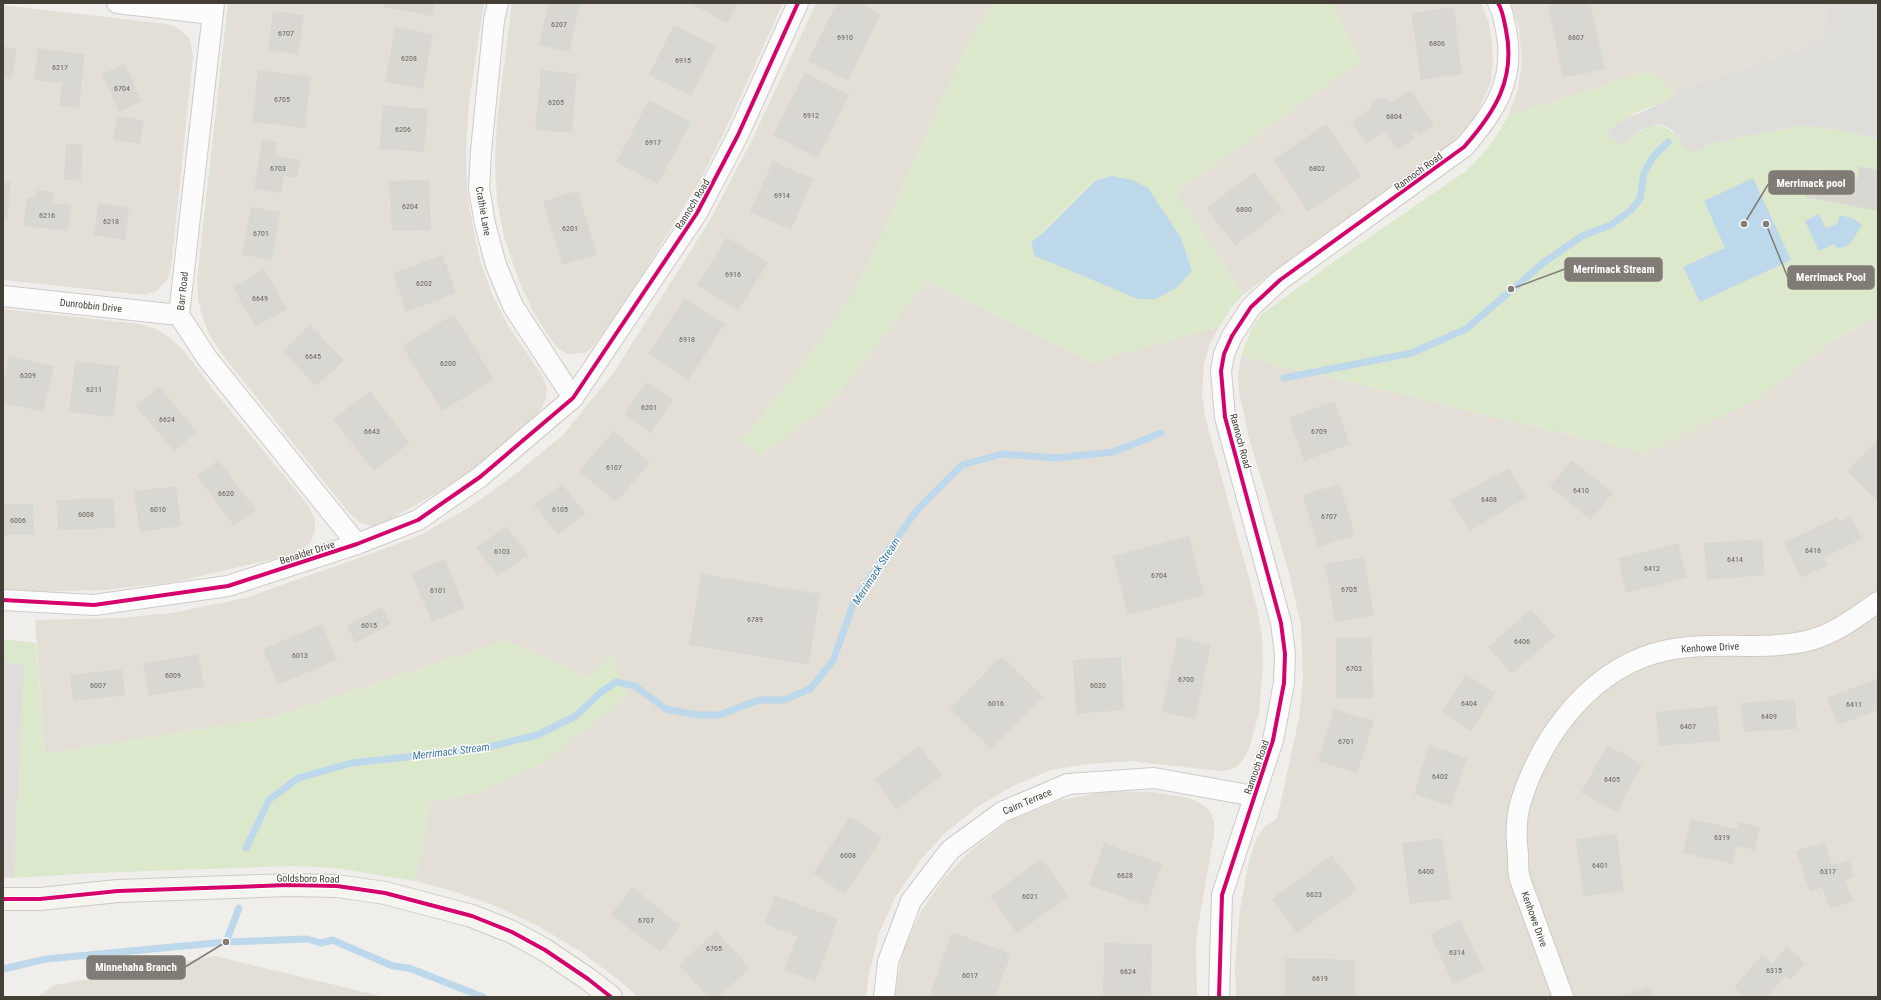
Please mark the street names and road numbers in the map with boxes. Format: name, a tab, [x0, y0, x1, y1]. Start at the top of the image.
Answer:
street label: Rannoch Road	[1392, 150, 1444, 193]
street label: Rannoch Road	[673, 177, 712, 231]
street label: Crathie Lane	[474, 186, 493, 237]
street label: Barr Road	[175, 271, 190, 311]
street label: Dunrobbin Drive	[59, 297, 123, 314]
street label: Rannoch Road	[1228, 412, 1253, 470]
street label: Benalder Drive	[278, 538, 336, 567]
street label: Kenhowe Drive	[1681, 640, 1740, 655]
street label: Rannoch Road	[1242, 739, 1271, 796]
street label: Cairn Terrace	[1001, 786, 1054, 817]
street label: Goldsboro Road	[276, 872, 340, 885]
street label: Kenhowe Drive	[1519, 890, 1550, 949]

